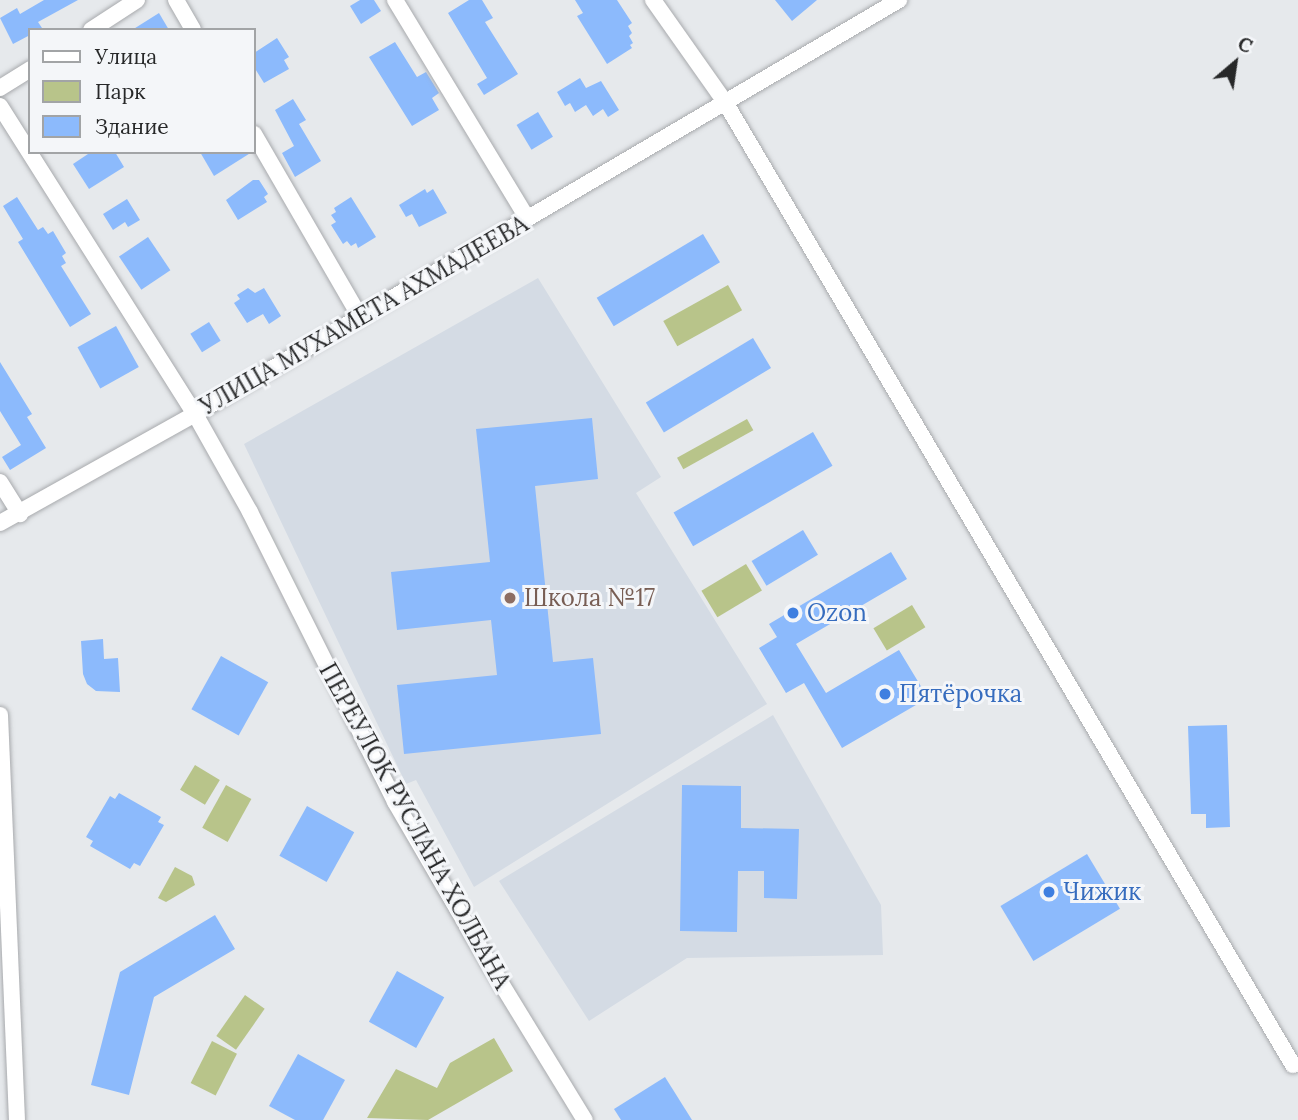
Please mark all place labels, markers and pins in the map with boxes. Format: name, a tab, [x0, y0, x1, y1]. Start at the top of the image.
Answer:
place label: Школа №17	[524, 584, 655, 612]
marker: Школа №17	[502, 590, 518, 606]
place label: Ozon	[807, 599, 867, 627]
marker: Ozon	[785, 605, 801, 621]
place label: Пятёрочка	[899, 680, 1022, 708]
marker: Пятёрочка	[877, 686, 893, 702]
place label: Чижик	[1063, 878, 1141, 906]
marker: Чижик	[1041, 884, 1057, 900]

